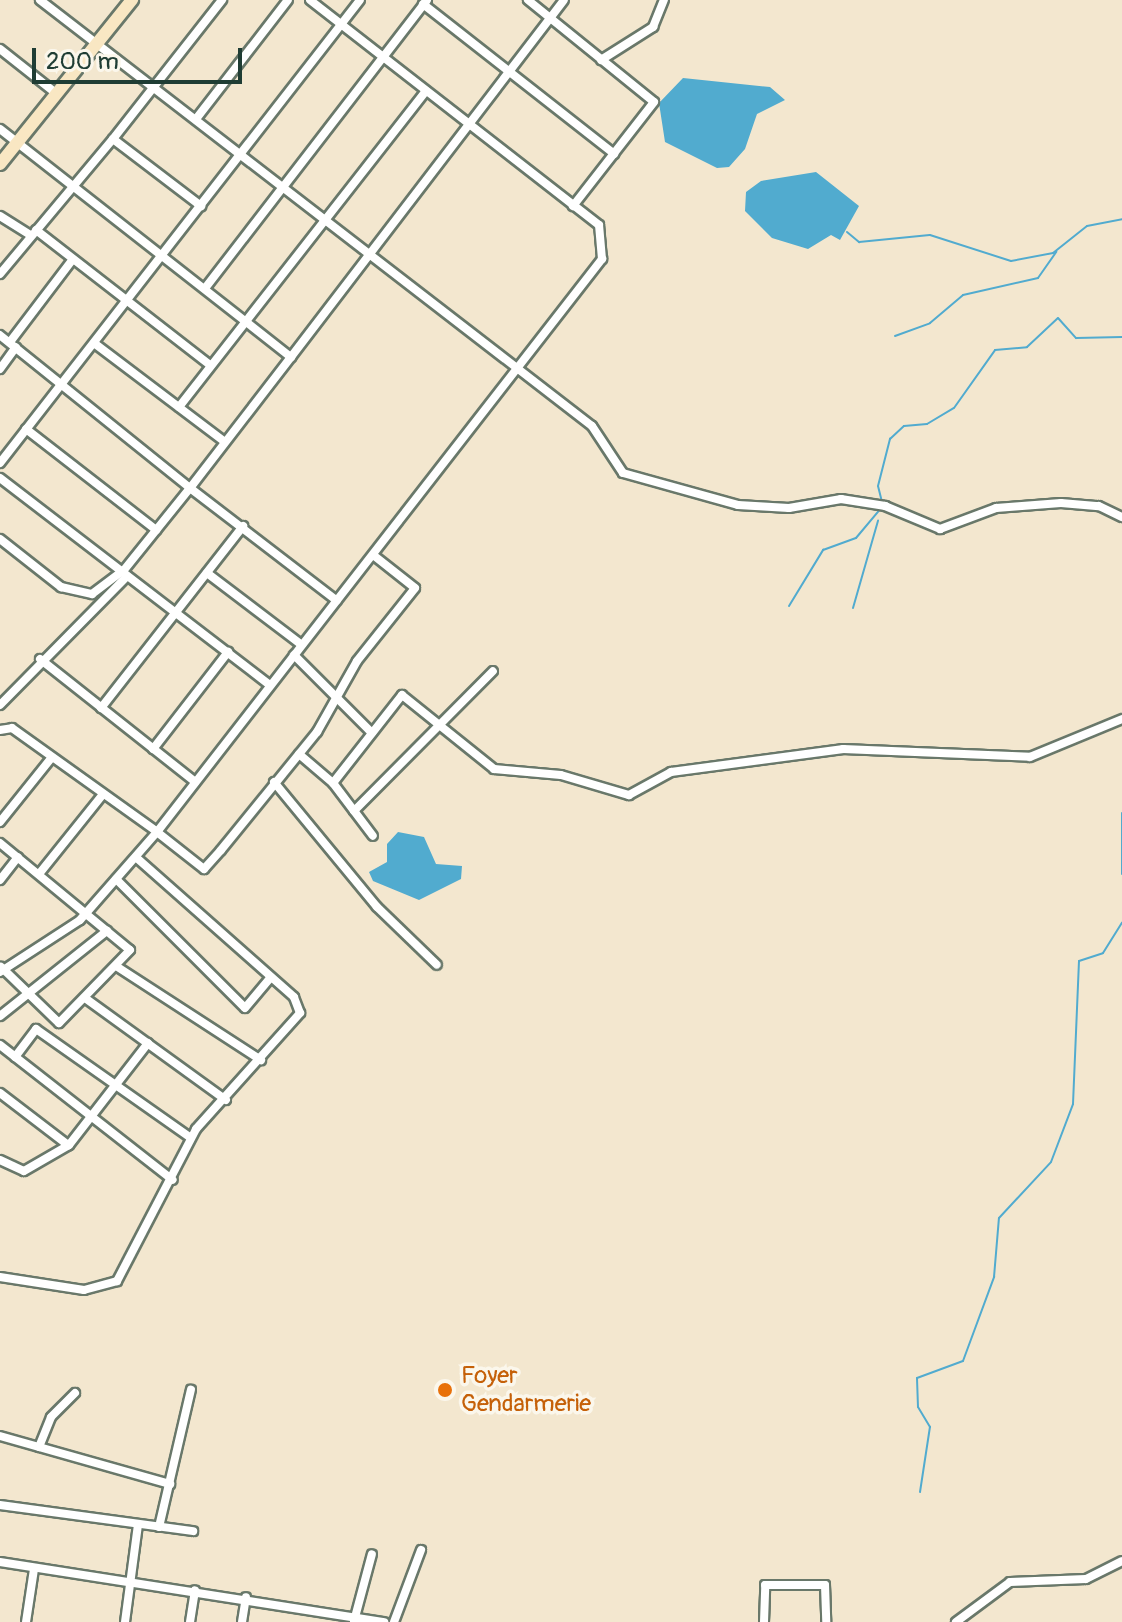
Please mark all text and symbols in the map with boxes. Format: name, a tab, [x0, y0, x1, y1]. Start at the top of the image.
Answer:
scale bar	[36, 32, 246, 82]
text: 200 m	[46, 47, 119, 76]
place label: Foyer Gendarmerie	[461, 1362, 591, 1418]
marker: Foyer Gendarmerie	[436, 1381, 454, 1399]

